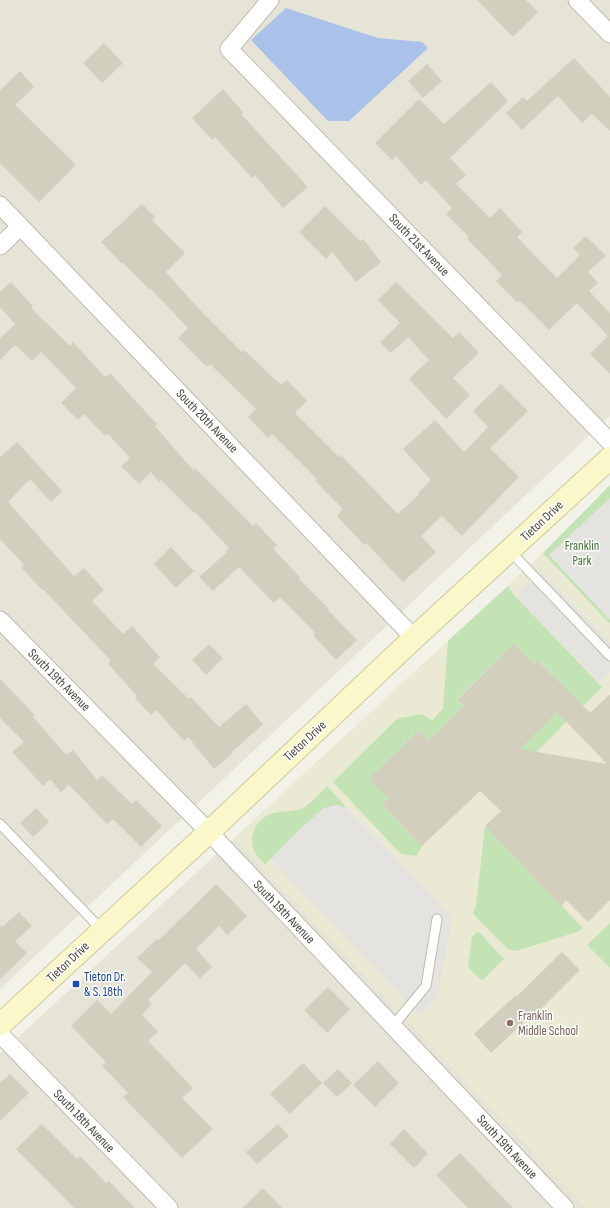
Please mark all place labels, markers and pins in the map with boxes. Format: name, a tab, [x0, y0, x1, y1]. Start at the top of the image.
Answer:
place label: Tieton Dr. & S. 18th	[84, 969, 126, 1000]
marker: Tieton Dr. & S. 18th	[71, 979, 81, 989]
place label: Franklin Middle School	[518, 1008, 578, 1039]
marker: Franklin Middle School	[505, 1018, 515, 1028]

